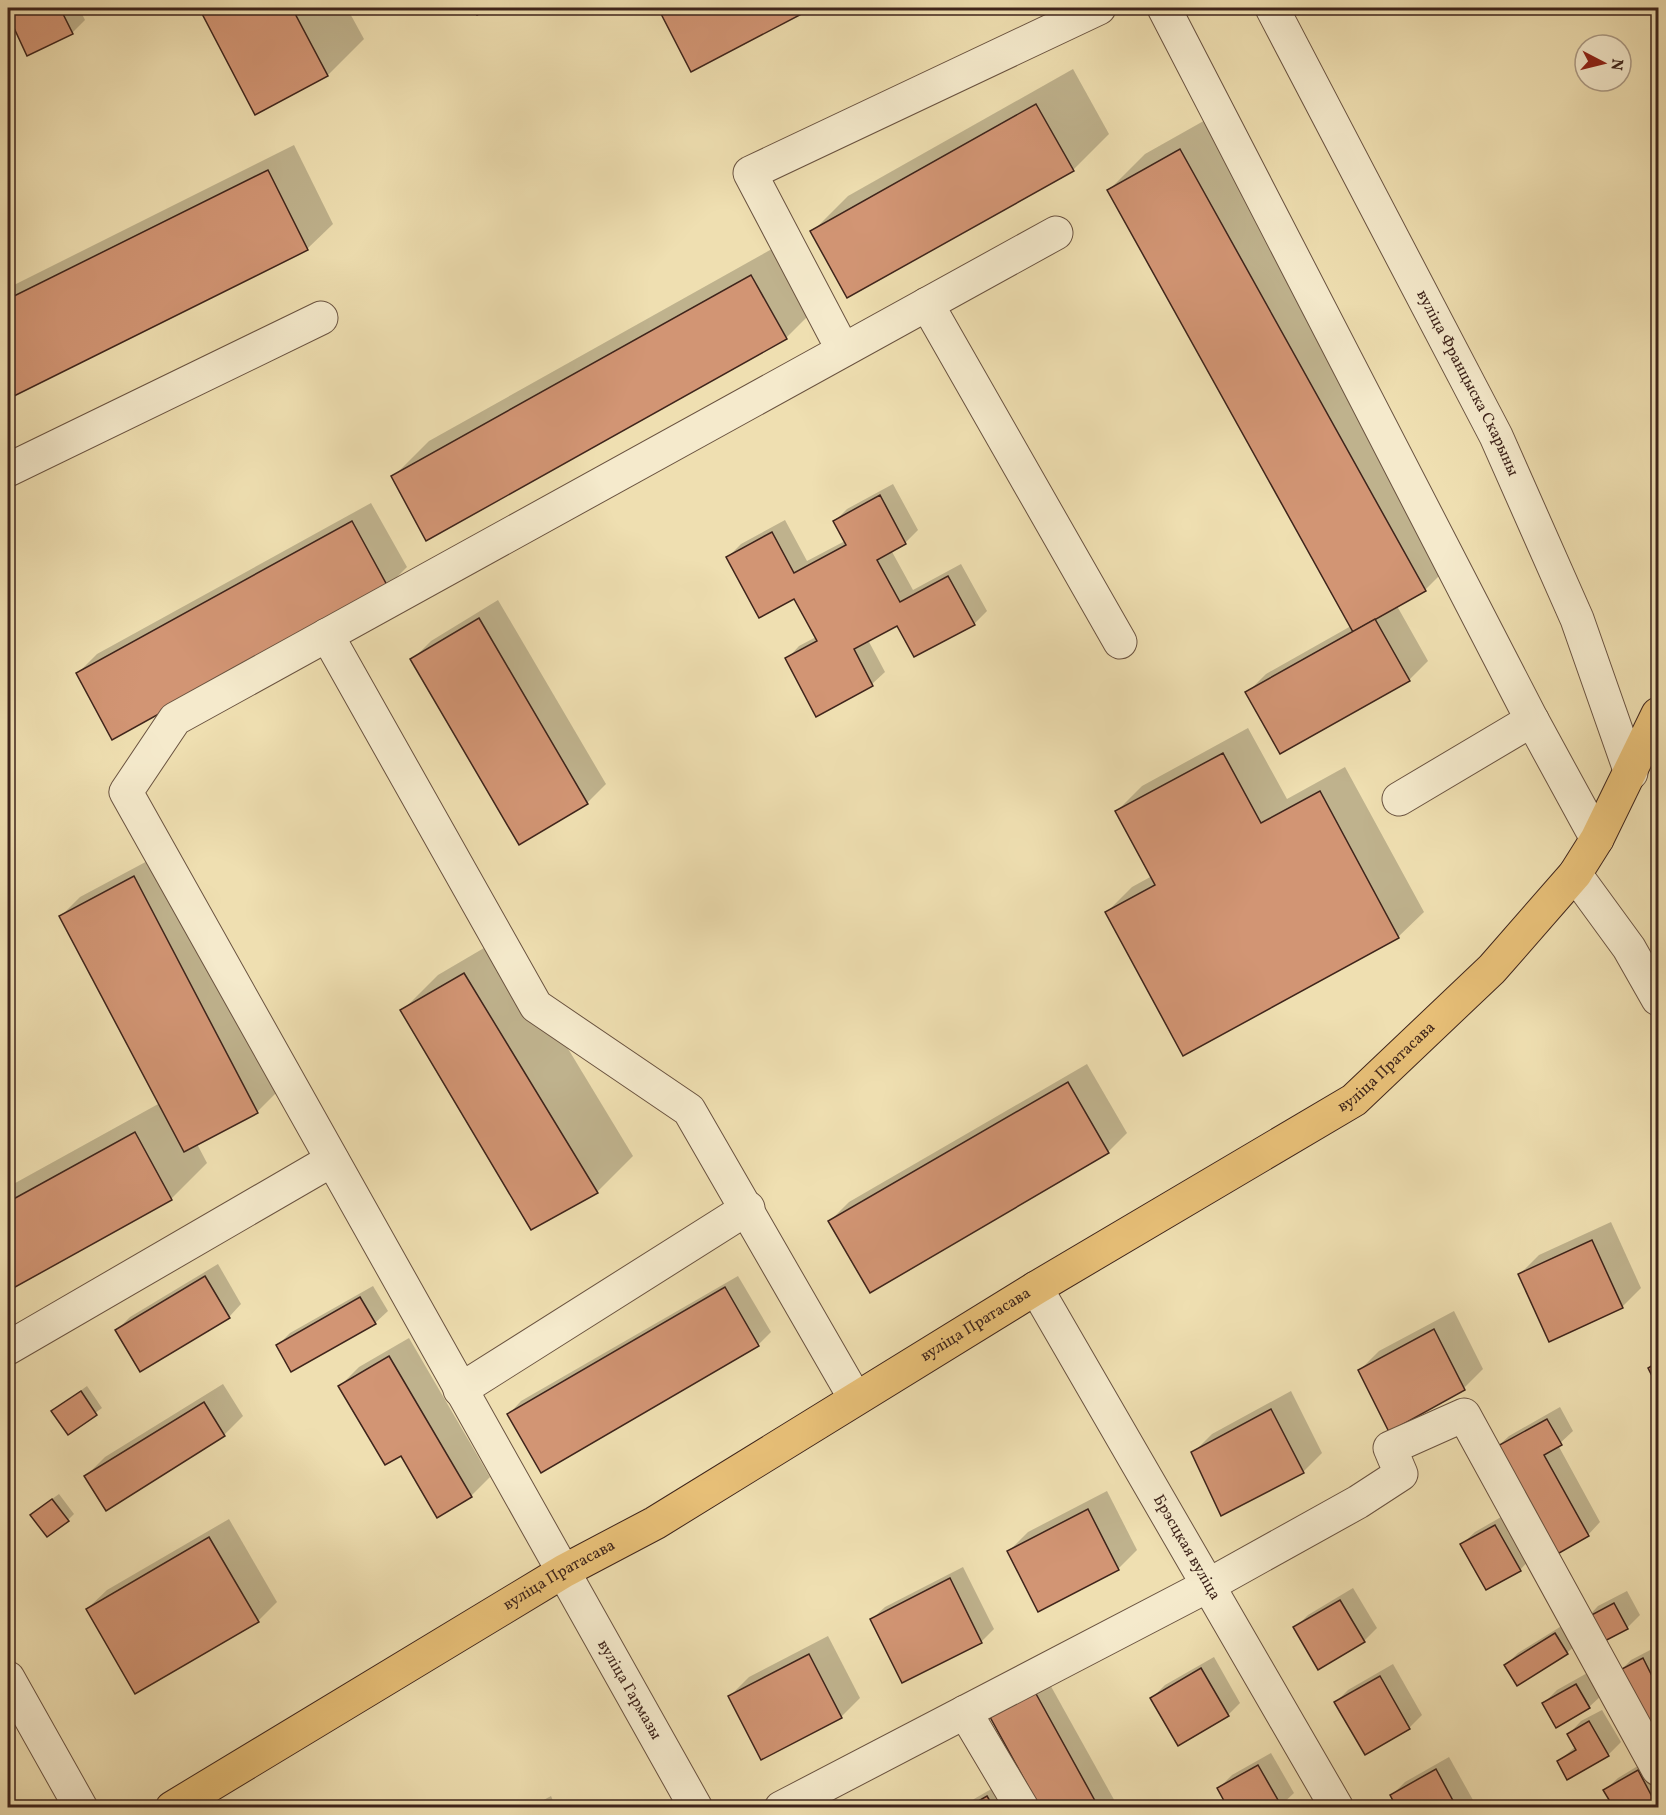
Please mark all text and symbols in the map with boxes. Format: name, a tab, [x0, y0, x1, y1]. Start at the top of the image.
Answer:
north arrow	[1573, 33, 1633, 93]
text: N	[1604, 57, 1628, 72]
street label: вуліца Францыска Скарыны	[1411, 286, 1523, 480]
street label: вуліца Пратасава	[1334, 1017, 1441, 1118]
street label: вуліца Пратасава	[917, 1283, 1035, 1367]
street label: Брэсцкая вуліца	[1147, 1491, 1226, 1604]
street label: вуліца Пратасава	[499, 1535, 619, 1616]
street label: вуліца Гармазы	[592, 1636, 666, 1744]

